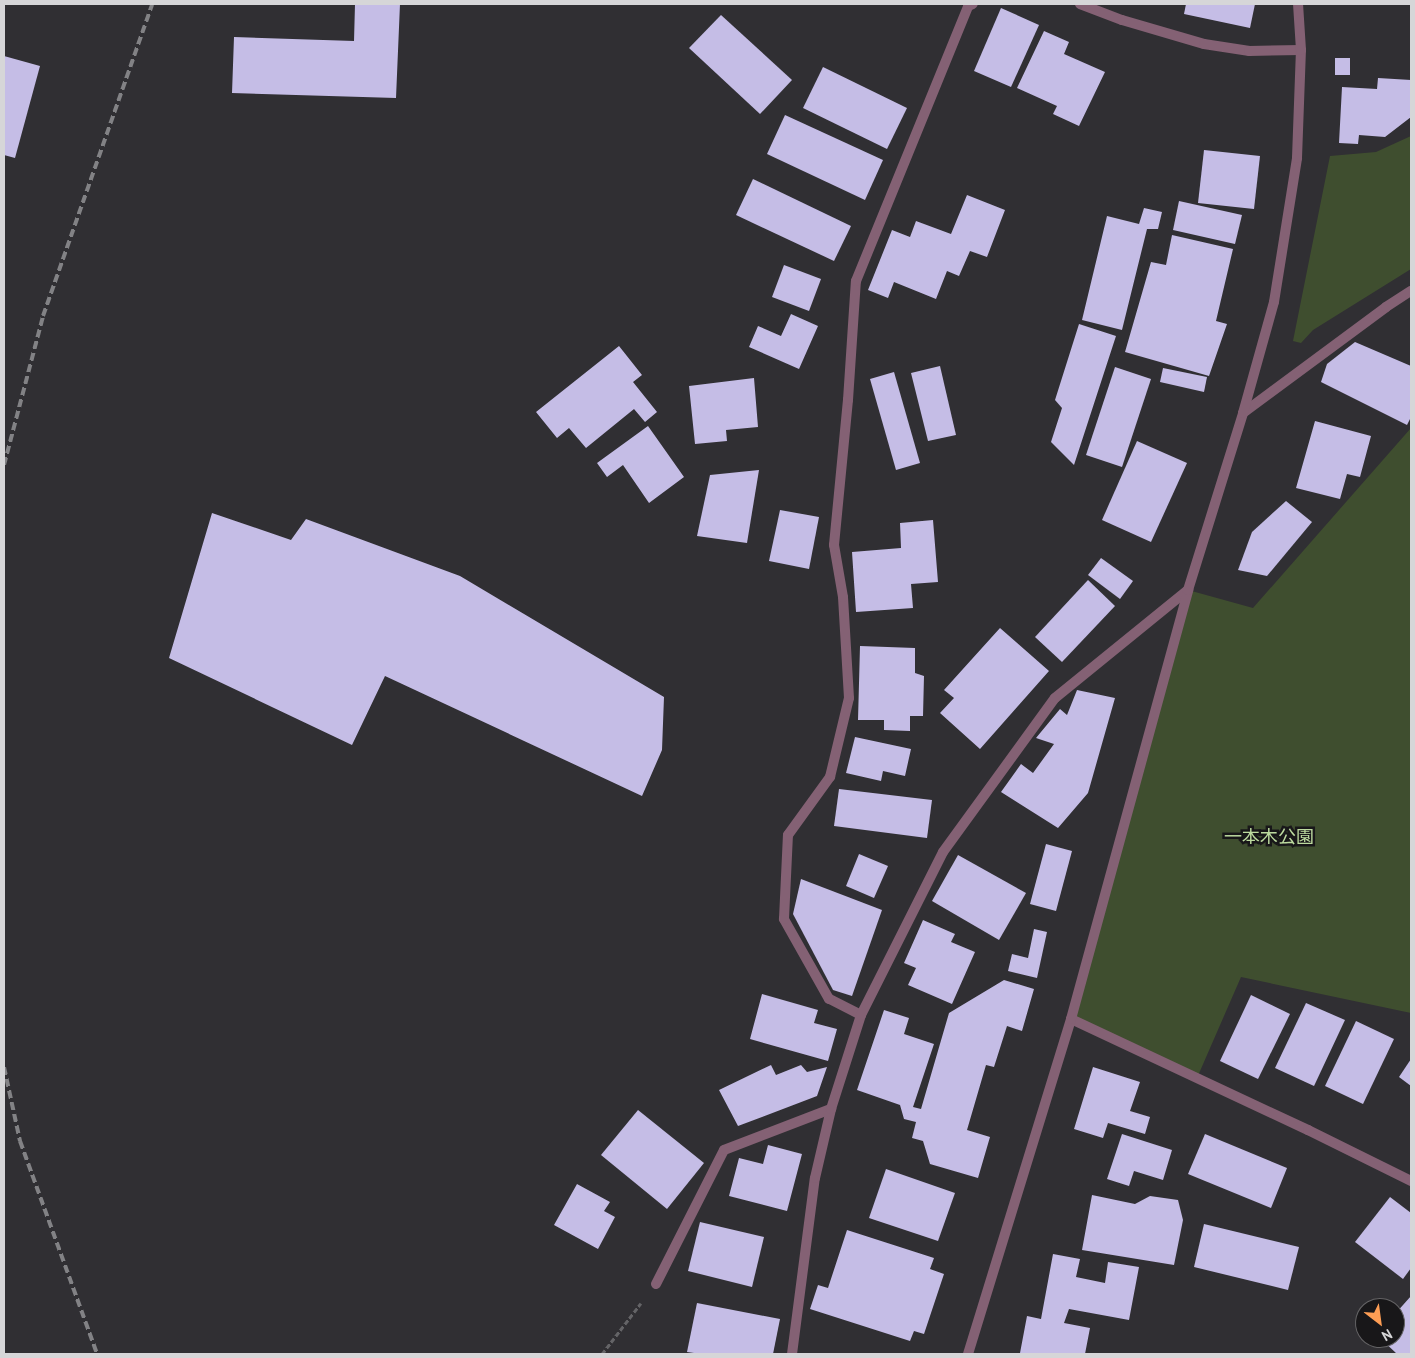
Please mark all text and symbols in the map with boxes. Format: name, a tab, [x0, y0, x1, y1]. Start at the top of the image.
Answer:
park label: 一本木公園	[1224, 826, 1314, 848]
north arrow	[1355, 1298, 1405, 1348]
text: N	[1379, 1325, 1395, 1345]

